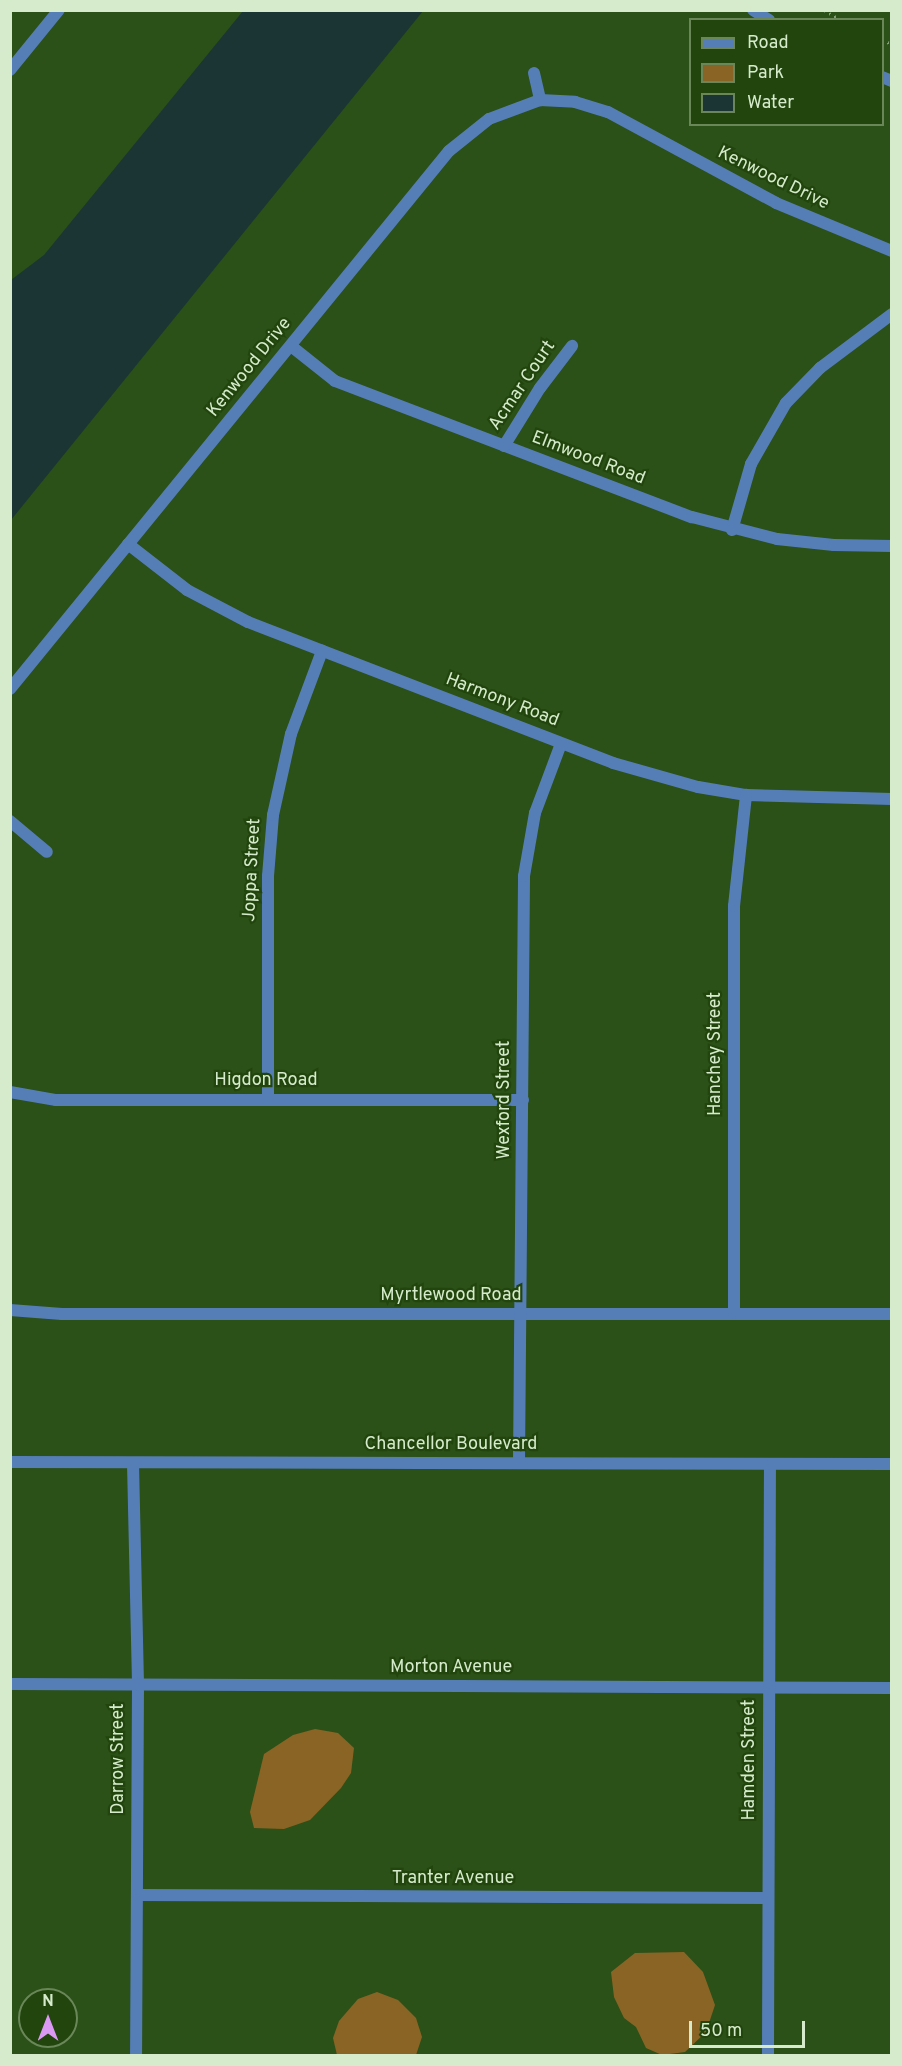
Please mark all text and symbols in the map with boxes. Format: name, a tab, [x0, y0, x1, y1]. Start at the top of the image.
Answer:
legend	[689, 18, 884, 126]
text: Road	[747, 32, 789, 55]
text: Park	[747, 62, 784, 85]
text: Water	[747, 92, 794, 115]
street label: Kenwood Drive	[714, 143, 832, 215]
street label: Kenwood Drive	[203, 314, 297, 422]
street label: Acmar Court	[485, 337, 561, 435]
street label: Elmwood Road	[528, 427, 648, 491]
street label: Harmony Road	[442, 669, 562, 733]
street label: Joppa Street	[240, 818, 266, 922]
street label: Hanchey Street	[705, 992, 727, 1116]
street label: Wexford Street	[494, 1040, 516, 1160]
street label: Higdon Road	[214, 1070, 318, 1092]
street label: Myrtlewood Road	[380, 1285, 522, 1307]
street label: Chancellor Boulevard	[365, 1434, 537, 1456]
street label: Morton Avenue	[390, 1657, 512, 1679]
street label: Hamden Street	[739, 1699, 761, 1821]
street label: Darrow Street	[108, 1703, 130, 1815]
street label: Tranter Avenue	[391, 1868, 515, 1890]
north arrow	[18, 1988, 78, 2048]
text: N	[42, 1992, 54, 2012]
scale bar	[692, 2009, 808, 2047]
text: 50 m	[700, 2020, 742, 2043]

